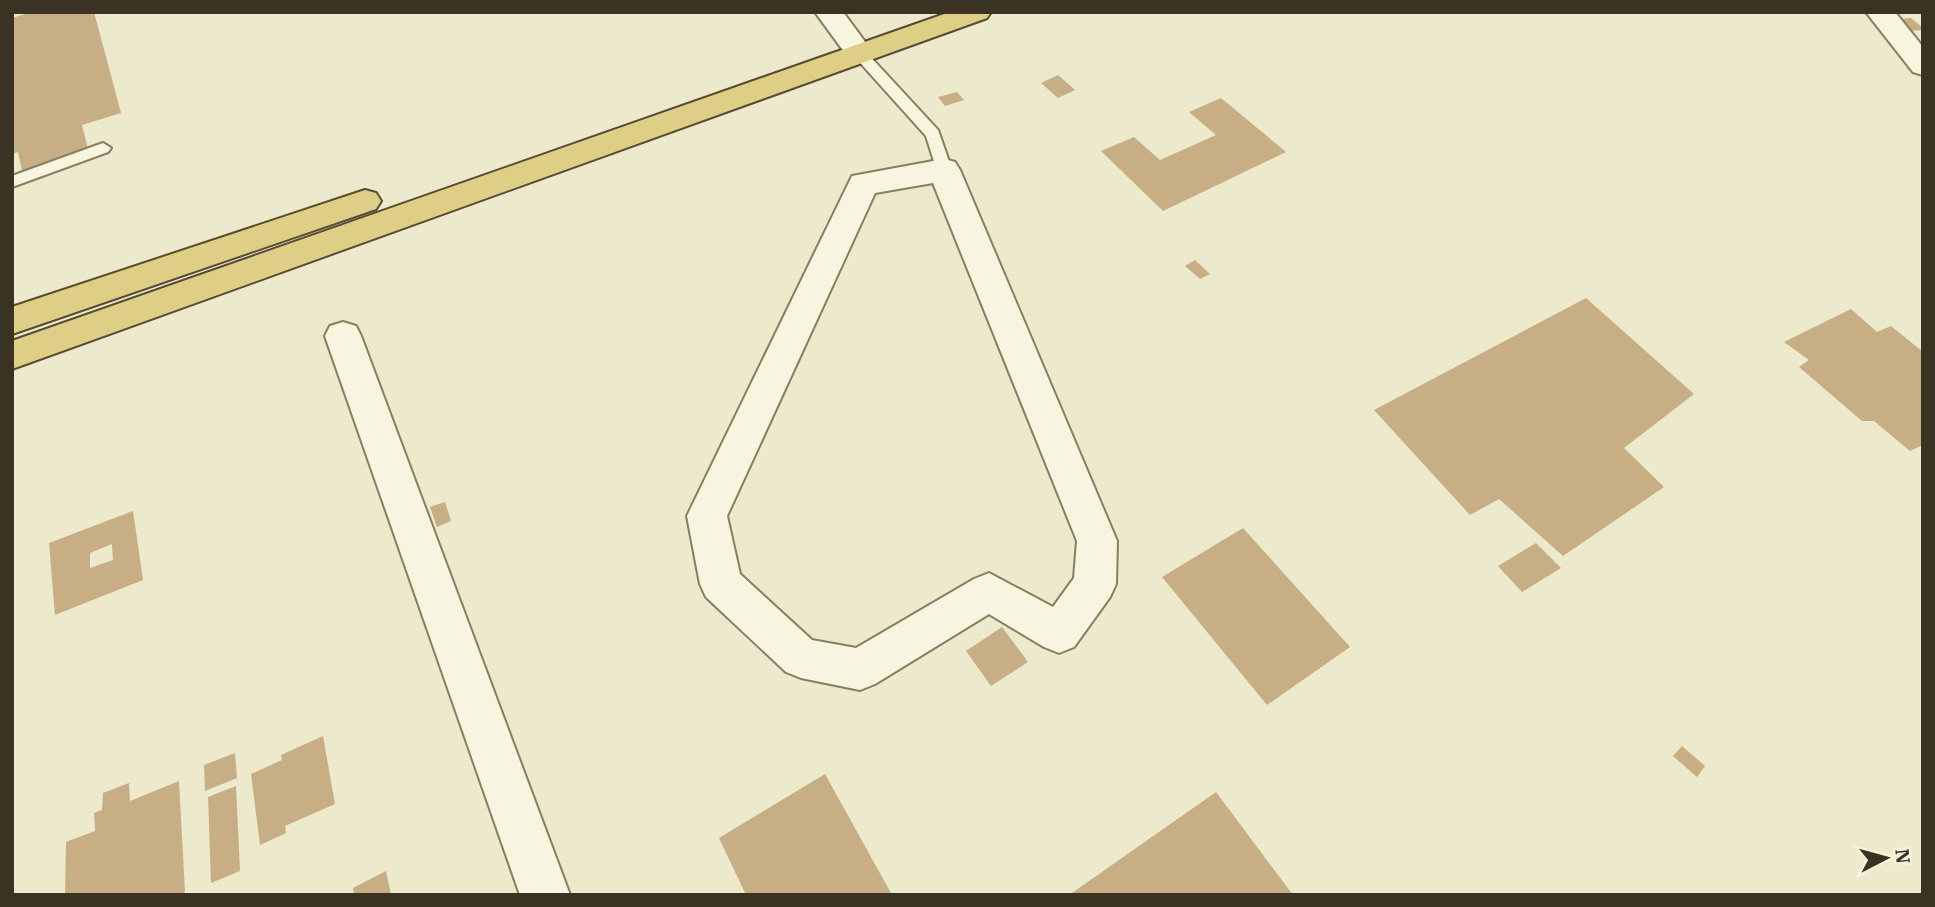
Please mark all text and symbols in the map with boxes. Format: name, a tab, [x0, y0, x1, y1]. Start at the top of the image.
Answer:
north arrow	[1851, 823, 1921, 893]
text: N	[1890, 847, 1916, 865]

